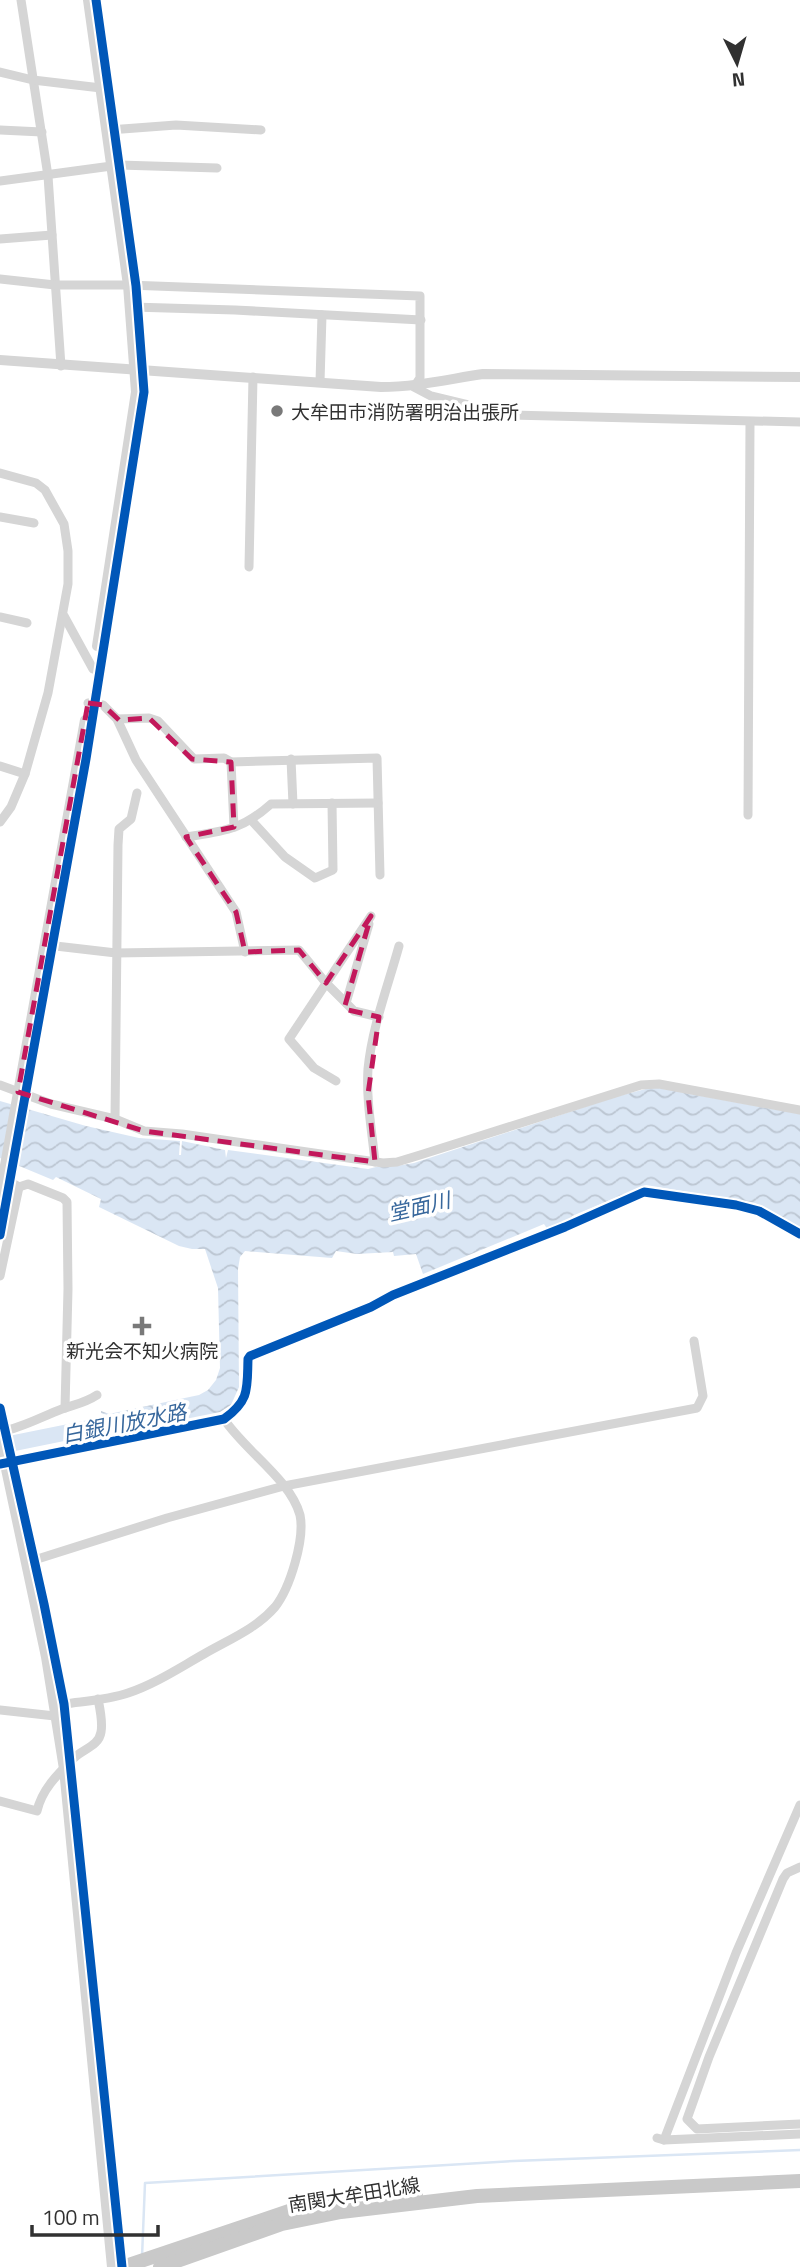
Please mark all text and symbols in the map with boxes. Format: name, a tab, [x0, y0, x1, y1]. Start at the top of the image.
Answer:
north arrow	[702, 28, 772, 98]
text: N	[731, 65, 746, 95]
place label: 大牟田市消防署明治出張所	[291, 397, 519, 426]
marker: 大牟田市消防署明治出張所	[269, 403, 285, 419]
water label: 堂面川	[385, 1183, 455, 1229]
marker: 新光会不知火病院	[132, 1316, 152, 1336]
place label: 新光会不知火病院	[66, 1336, 218, 1365]
water label: 白銀川放水路	[59, 1395, 191, 1451]
street label: 南関大牟田北線	[286, 2169, 422, 2219]
scale bar	[32, 2194, 158, 2238]
text: 100 m	[42, 2201, 99, 2233]

